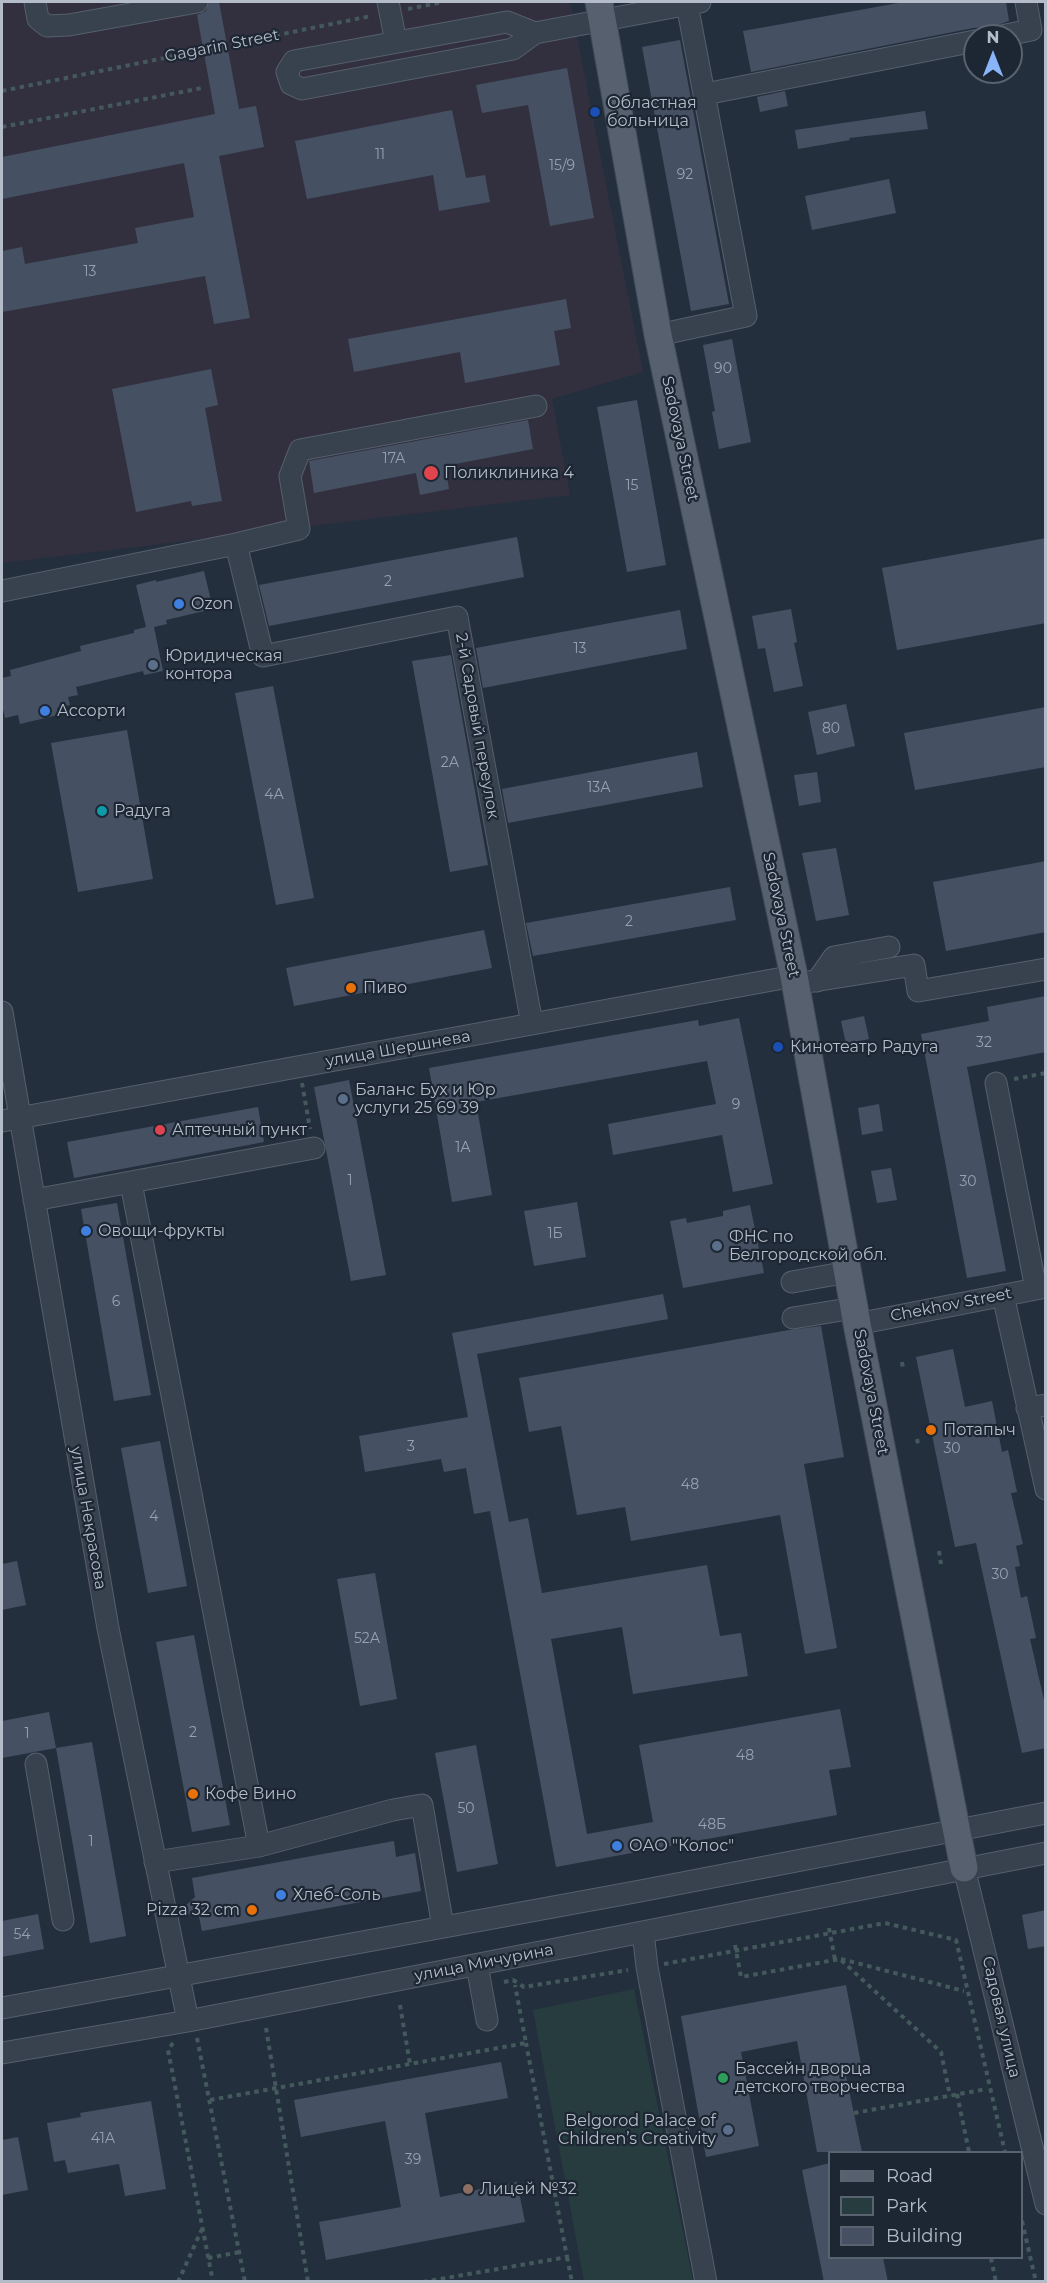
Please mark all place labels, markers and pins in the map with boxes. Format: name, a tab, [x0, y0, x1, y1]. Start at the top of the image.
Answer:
place label: Областная больница	[607, 93, 697, 131]
marker: Областная больница	[588, 105, 602, 119]
place label: Поликлиника 4	[444, 463, 574, 483]
marker: Поликлиника 4	[422, 464, 440, 482]
place label: Ozon	[191, 594, 233, 614]
marker: Ozon	[172, 597, 186, 611]
place label: Юридическая контора	[165, 646, 283, 684]
marker: Юридическая контора	[146, 658, 160, 672]
place label: Ассорти	[57, 701, 126, 721]
marker: Ассорти	[38, 704, 52, 718]
place label: Радуга	[114, 801, 171, 821]
marker: Радуга	[95, 804, 109, 818]
place label: Пиво	[363, 978, 407, 998]
marker: Пиво	[344, 981, 358, 995]
place label: Кинотеатр Радуга	[790, 1037, 938, 1057]
marker: Кинотеатр Радуга	[771, 1040, 785, 1054]
place label: Баланс Бух и Юр услуги 25 69 39	[355, 1080, 496, 1118]
marker: Баланс Бух и Юр услуги 25 69 39	[336, 1092, 350, 1106]
place label: Аптечный пункт	[172, 1120, 307, 1140]
marker: Аптечный пункт	[153, 1123, 167, 1137]
place label: Овощи-фрукты	[98, 1221, 225, 1241]
marker: Овощи-фрукты	[79, 1224, 93, 1238]
place label: ФНС по Белгородской обл.	[729, 1227, 887, 1265]
marker: ФНС по Белгородской обл.	[710, 1239, 724, 1253]
place label: Потапыч	[943, 1420, 1016, 1440]
marker: Потапыч	[924, 1423, 938, 1437]
place label: Кофе Вино	[205, 1784, 297, 1804]
marker: Кофе Вино	[186, 1787, 200, 1801]
place label: ОАО "Колос"	[629, 1836, 734, 1856]
marker: ОАО "Колос"	[610, 1839, 624, 1853]
place label: Хлеб-Соль	[293, 1885, 380, 1905]
marker: Хлеб-Соль	[274, 1888, 288, 1902]
place label: Pizza 32 cm	[146, 1900, 240, 1920]
marker: Pizza 32 cm	[245, 1903, 259, 1917]
place label: Бассейн дворца детского творчества	[735, 2059, 905, 2097]
marker: Бассейн дворца детского творчества	[716, 2071, 730, 2085]
place label: Belgorod Palace of Children’s Creativity	[558, 2111, 716, 2149]
marker: Belgorod Palace of Children’s Creativity	[721, 2123, 735, 2137]
place label: Лицей №32	[480, 2179, 577, 2199]
marker: Лицей №32	[461, 2182, 475, 2196]

